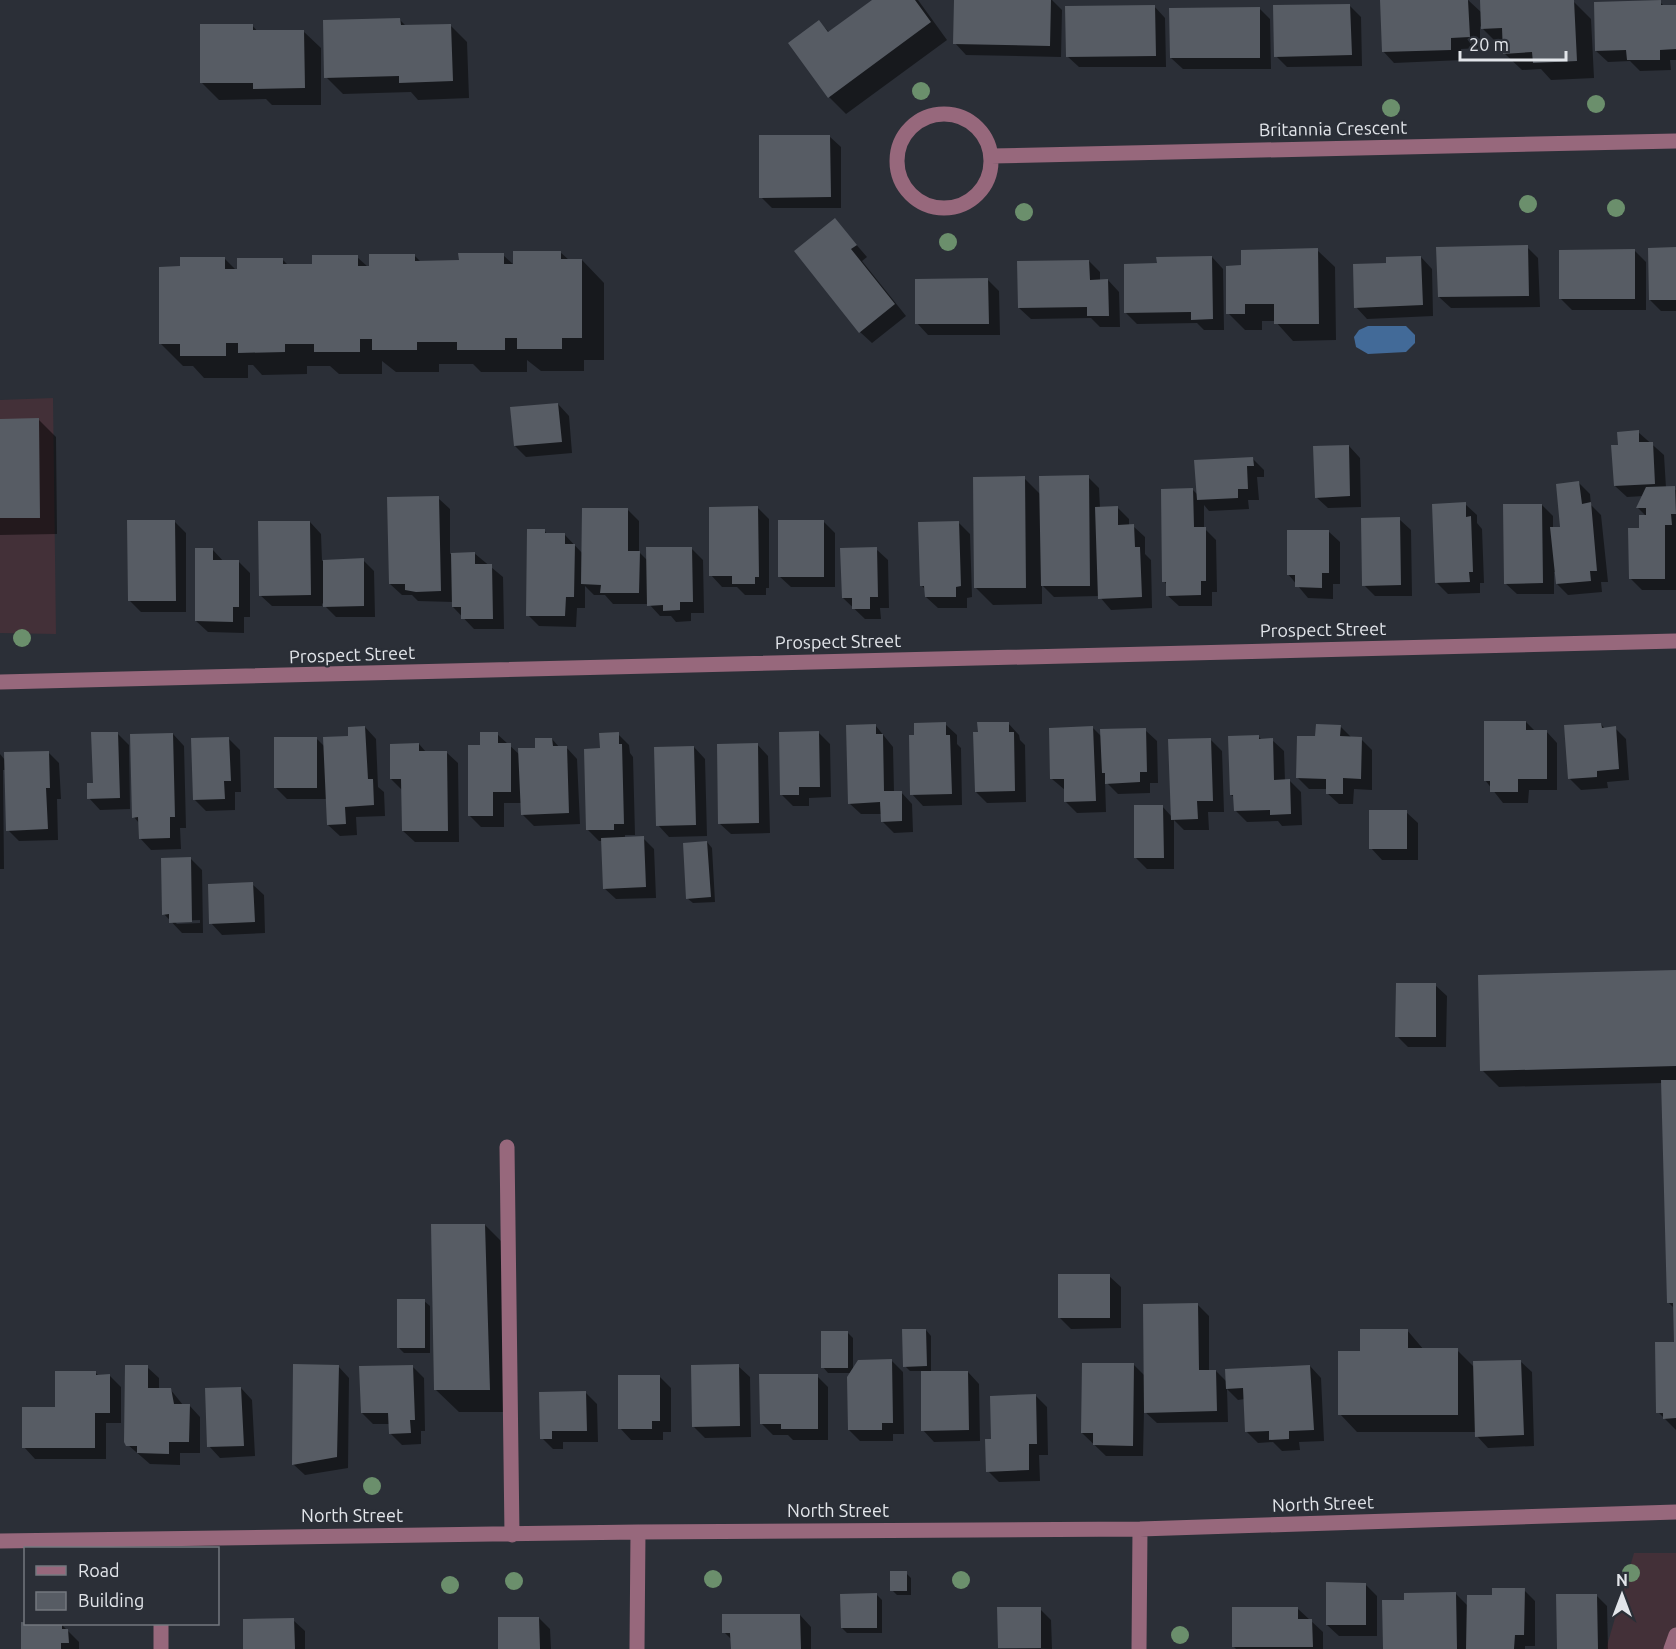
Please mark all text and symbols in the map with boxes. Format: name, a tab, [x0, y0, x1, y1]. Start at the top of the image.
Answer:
scale bar	[1460, 24, 1566, 62]
text: 20 m	[1469, 34, 1509, 54]
street label: Britannia Crescent	[1259, 117, 1407, 139]
street label: Prospect Street	[1260, 618, 1386, 640]
street label: Prospect Street	[775, 630, 901, 652]
street label: Prospect Street	[289, 642, 415, 666]
street label: North Street	[1272, 1491, 1374, 1515]
street label: North Street	[787, 1500, 889, 1520]
street label: North Street	[301, 1505, 403, 1525]
legend	[24, 1547, 219, 1625]
text: Road	[78, 1560, 120, 1580]
north arrow	[1592, 1565, 1652, 1625]
text: N	[1616, 1571, 1628, 1589]
text: Building	[78, 1590, 144, 1610]

